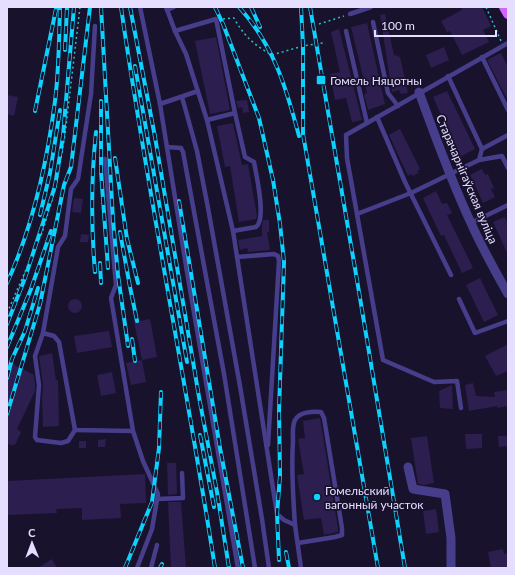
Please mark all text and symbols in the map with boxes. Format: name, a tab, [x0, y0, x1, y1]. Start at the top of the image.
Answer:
scale bar	[375, 12, 496, 38]
text: 100 m	[381, 18, 415, 33]
place label: Гомель Няцотны	[330, 73, 422, 88]
marker: Гомель Няцотны	[315, 74, 327, 86]
street label: Старачарнігаўская вуліца	[433, 112, 501, 246]
place label: Гомельский вагонный участок	[325, 483, 424, 512]
marker: Гомельский вагонный участок	[312, 492, 322, 502]
north arrow	[12, 523, 52, 563]
text: С	[28, 526, 36, 539]

